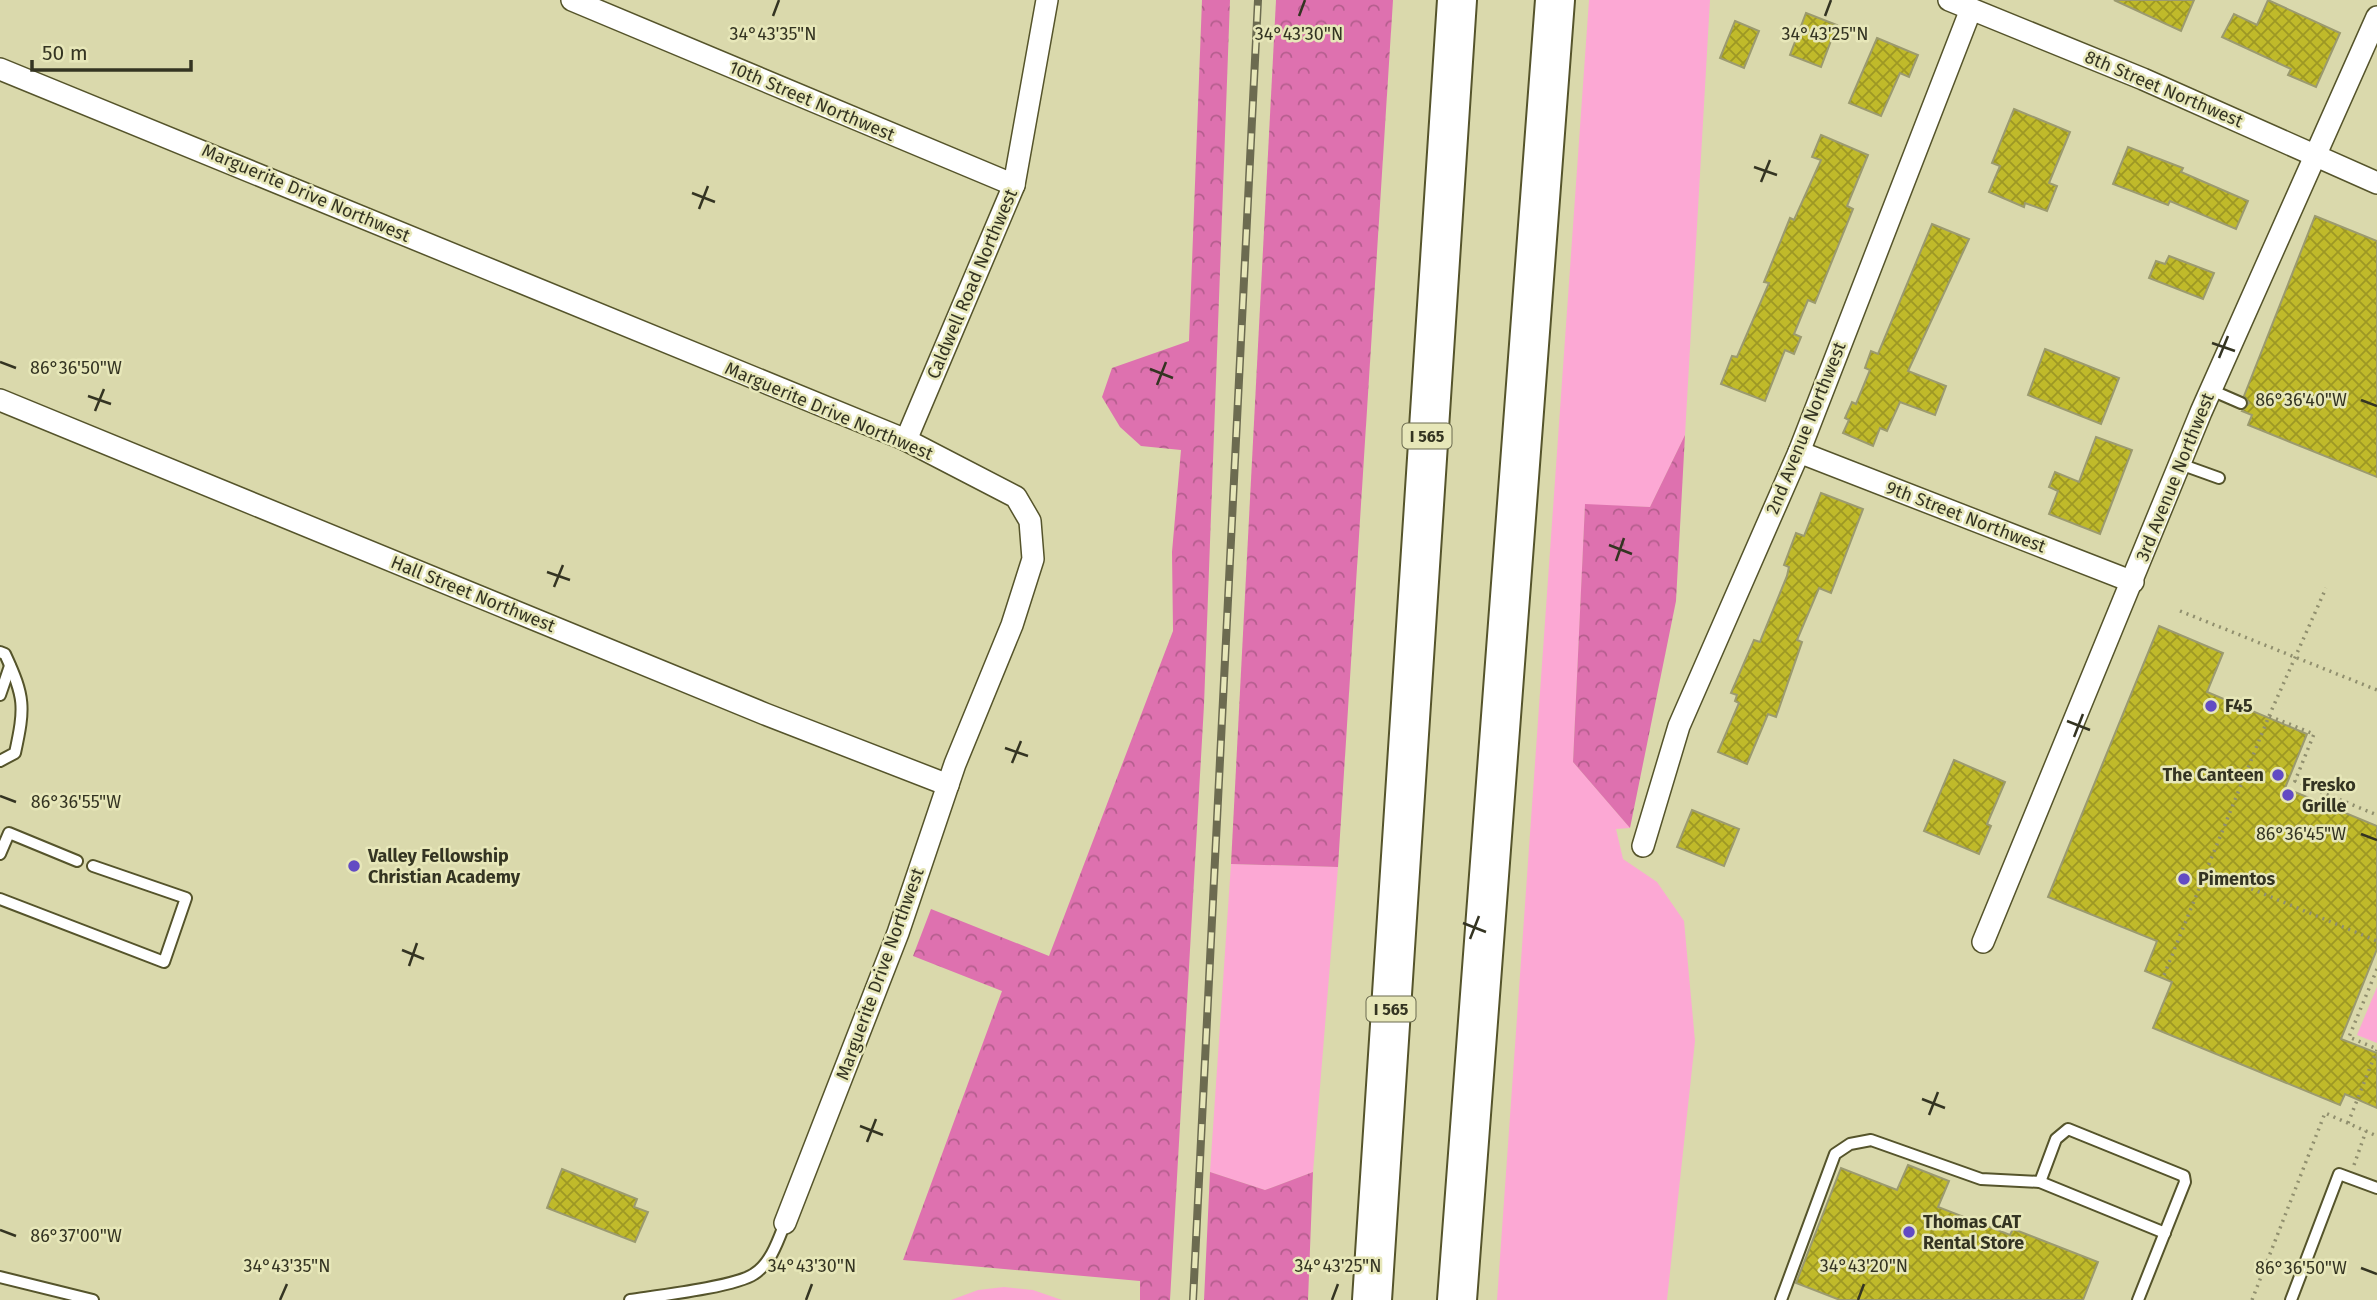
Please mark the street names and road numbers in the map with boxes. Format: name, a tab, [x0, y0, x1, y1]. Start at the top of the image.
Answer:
street label: 8th Street Northwest	[2082, 46, 2247, 132]
street label: 10th Street Northwest	[726, 56, 899, 146]
street label: Marguerite Drive Northwest	[199, 139, 414, 247]
street label: Caldwell Road Northwest	[922, 185, 1022, 382]
street label: 2nd Avenue Northwest	[1761, 338, 1851, 517]
street label: Marguerite Drive Northwest	[722, 357, 937, 465]
street label: 3rd Avenue Northwest	[2131, 389, 2219, 565]
road number: I 565	[1402, 424, 1452, 448]
street label: 9th Street Northwest	[1883, 476, 2049, 558]
street label: Hall Street Northwest	[388, 551, 559, 637]
street label: Marguerite Drive Northwest	[831, 864, 929, 1083]
road number: I 565	[1366, 996, 1416, 1021]

